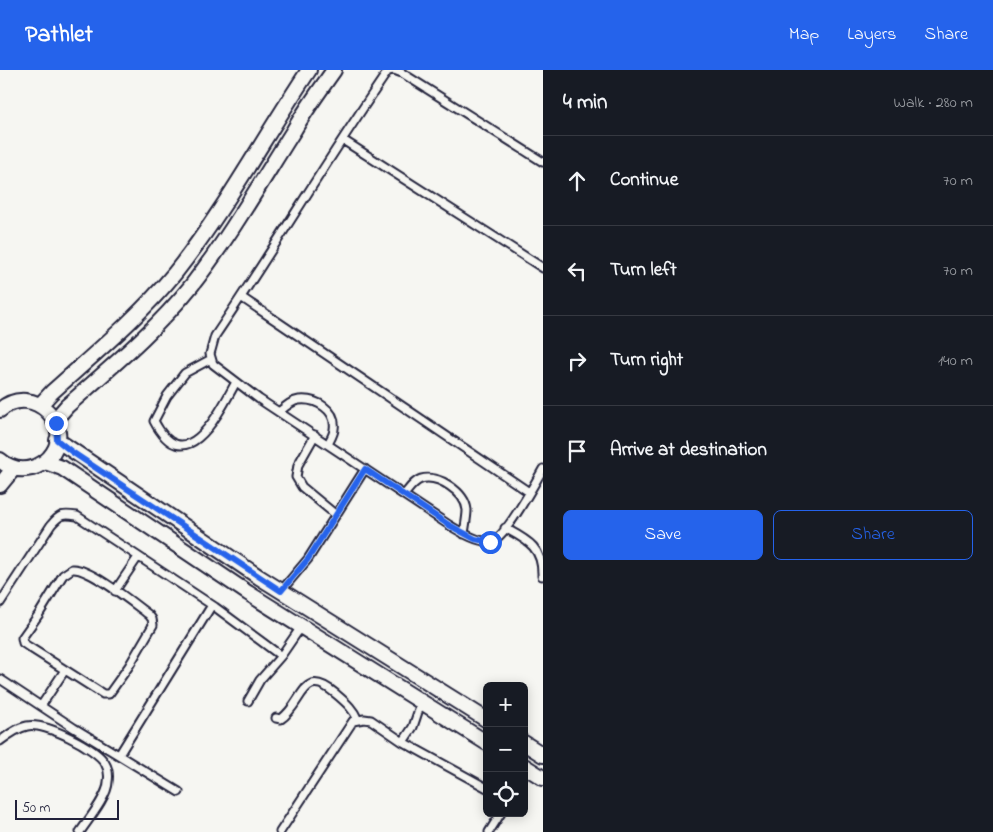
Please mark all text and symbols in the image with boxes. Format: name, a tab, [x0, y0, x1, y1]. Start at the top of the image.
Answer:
text: Pathlet	[25, 18, 93, 53]
text: Map	[789, 22, 819, 48]
text: Layers	[847, 22, 897, 48]
text: Share	[925, 22, 968, 48]
text: 4 min	[563, 88, 607, 118]
text: Walk · 280 m	[894, 91, 973, 115]
icon: ahead	[563, 167, 591, 195]
text: Continue	[610, 167, 678, 194]
text: 70 m	[943, 169, 973, 193]
icon: left	[563, 257, 591, 285]
text: Turn left	[610, 257, 677, 284]
text: 70 m	[943, 259, 973, 283]
icon: right	[563, 347, 591, 375]
text: Turn right	[610, 347, 683, 374]
text: 140 m	[938, 349, 973, 373]
route end	[45, 412, 68, 435]
icon: arrive	[563, 437, 591, 465]
text: Arrive at destination	[610, 437, 767, 464]
button: Save	[563, 510, 763, 560]
button: Share	[773, 510, 973, 560]
route start	[479, 531, 502, 554]
map controls	[483, 682, 528, 817]
button: +	[483, 682, 528, 727]
button: −	[483, 727, 528, 772]
button: locate	[483, 772, 528, 817]
scale bar	[15, 797, 119, 820]
text: 50 m	[22, 798, 50, 819]

